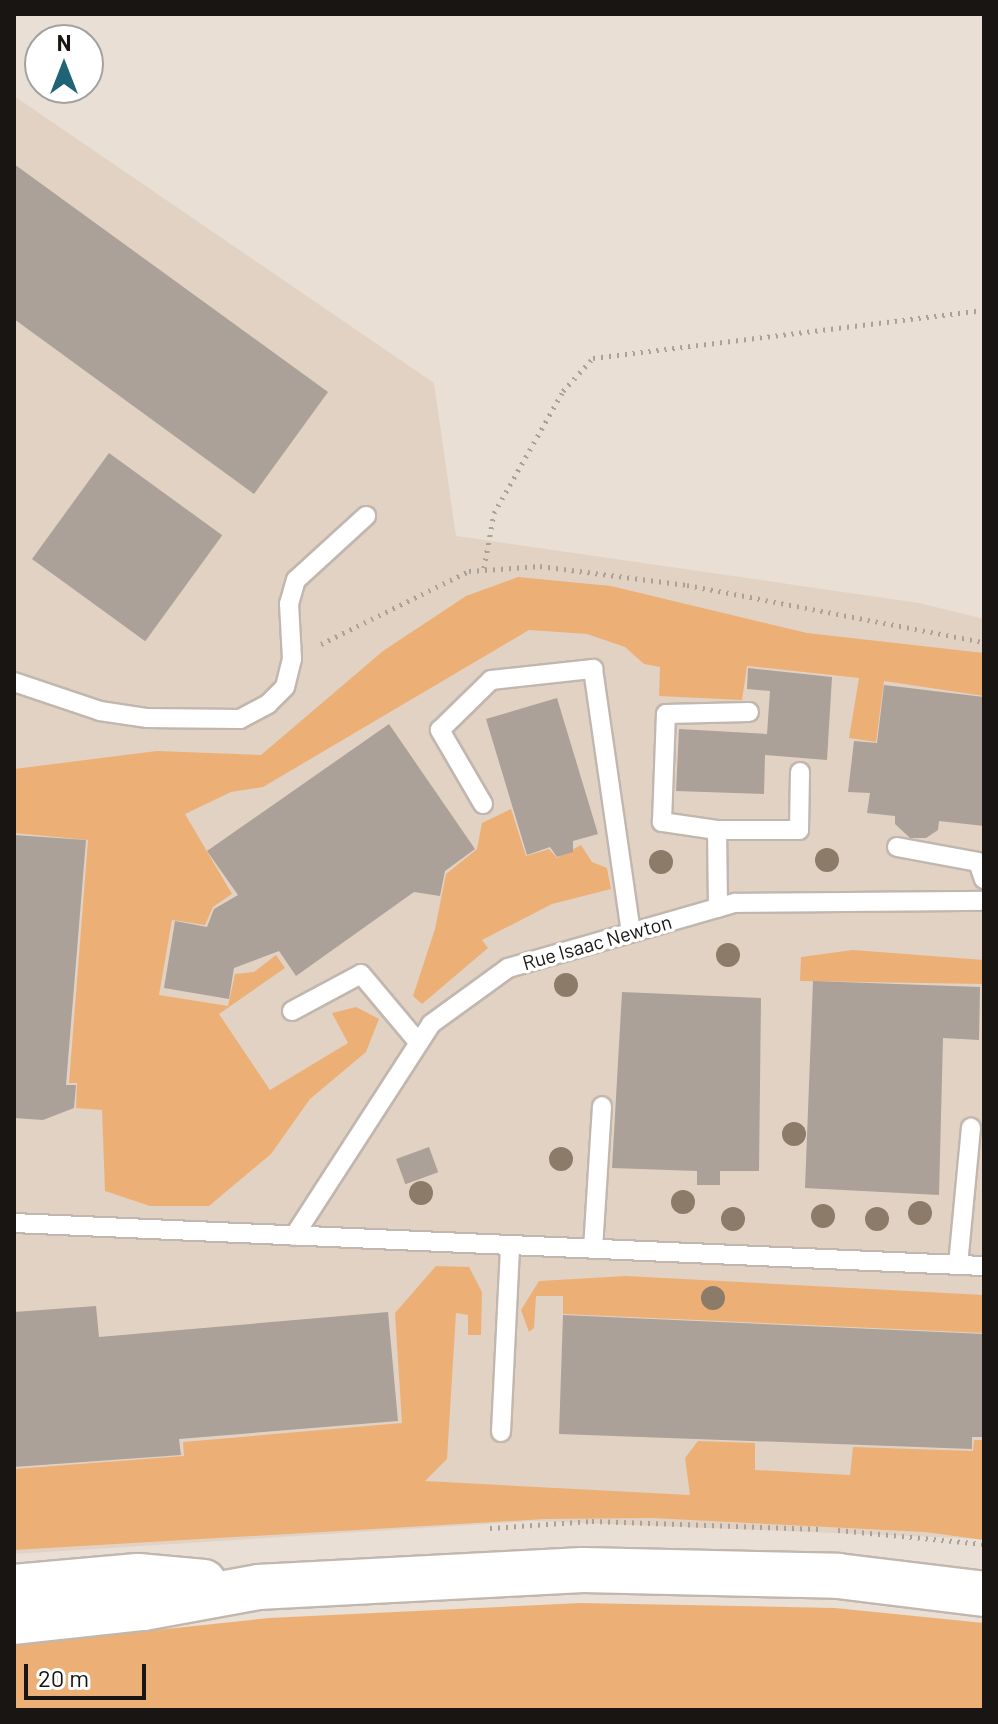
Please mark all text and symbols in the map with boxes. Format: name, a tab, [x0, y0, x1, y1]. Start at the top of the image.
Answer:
north arrow	[24, 24, 104, 104]
text: N	[57, 29, 71, 55]
street label: Rue Isaac Newton	[520, 909, 674, 975]
scale bar	[28, 1648, 150, 1698]
text: 20 m	[38, 1663, 89, 1692]

